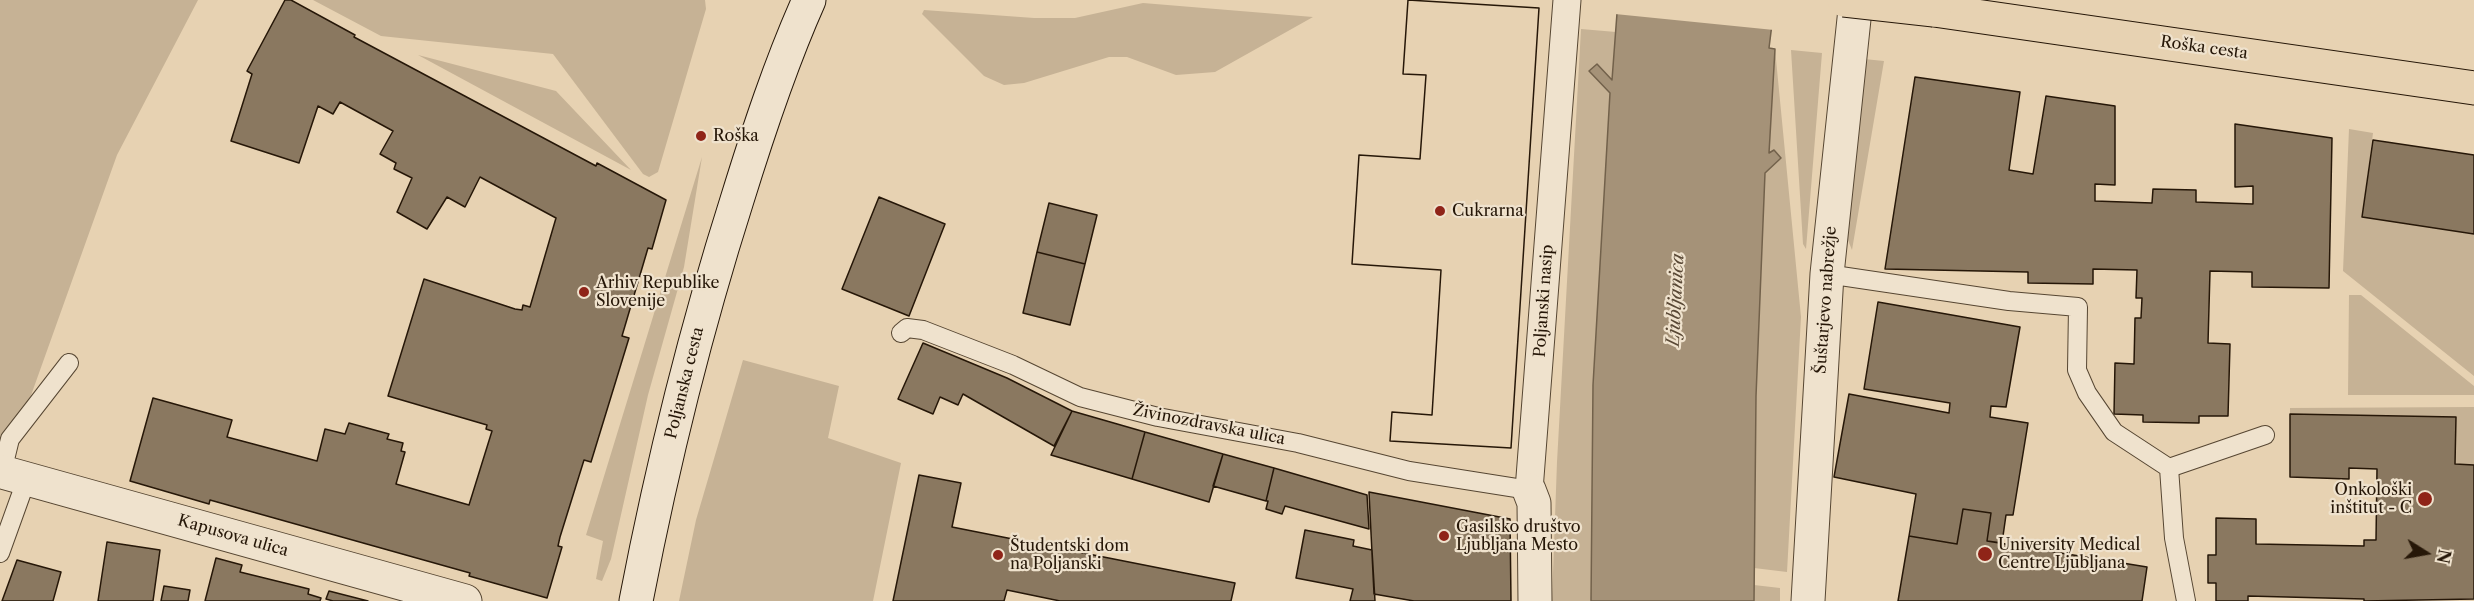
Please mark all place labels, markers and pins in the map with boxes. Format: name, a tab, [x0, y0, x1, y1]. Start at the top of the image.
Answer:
place label: Roška	[713, 126, 759, 146]
marker: Roška	[694, 129, 708, 143]
place label: Cukrarna	[1452, 201, 1524, 221]
marker: Cukrarna	[1433, 204, 1447, 218]
place label: Arhiv Republike Slovenije	[596, 273, 719, 311]
marker: Arhiv Republike Slovenije	[577, 285, 591, 299]
place label: Onkološki inštitut - C	[2330, 480, 2412, 518]
marker: Onkološki inštitut - C	[2416, 490, 2434, 508]
place label: Gasilsko društvo Ljubljana Mesto	[1456, 517, 1580, 555]
marker: Gasilsko društvo Ljubljana Mesto	[1437, 529, 1451, 543]
place label: University Medical Centre Ljubljana	[1998, 535, 2140, 573]
place label: Študentski dom na Poljanski	[1010, 536, 1129, 574]
marker: University Medical Centre Ljubljana	[1976, 545, 1994, 563]
marker: Študentski dom na Poljanski	[991, 548, 1005, 562]

